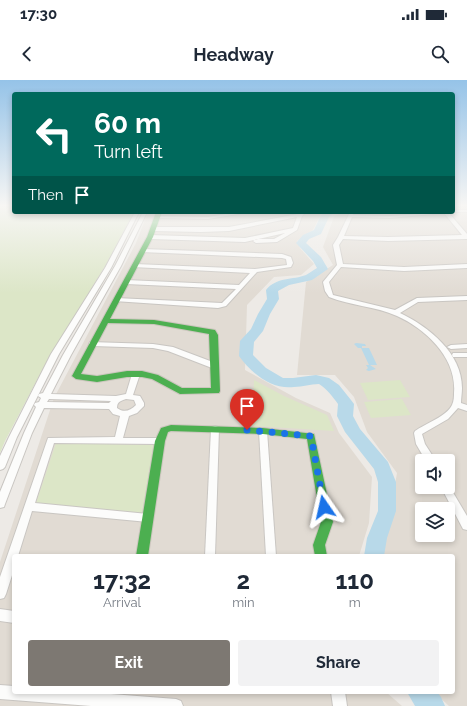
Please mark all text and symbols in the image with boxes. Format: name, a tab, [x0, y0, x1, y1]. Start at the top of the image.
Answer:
text: 17:30	[20, 5, 57, 23]
icon: back	[16, 43, 38, 65]
icon: search	[429, 43, 451, 65]
text: Headway	[193, 44, 274, 65]
text: 60 m	[94, 107, 161, 140]
icon: left	[28, 108, 80, 160]
text: Turn left	[94, 141, 163, 162]
icon: arrive	[71, 184, 93, 206]
text: Then	[28, 186, 63, 204]
pin	[230, 389, 264, 430]
icon: arrive	[236, 395, 258, 417]
map controls	[415, 454, 455, 542]
button: sound	[415, 454, 455, 494]
position arrow	[303, 486, 345, 528]
button: layers	[415, 502, 455, 542]
text: 17:32	[93, 566, 151, 595]
text: 2	[237, 566, 250, 595]
text: 110	[336, 566, 374, 595]
text: Arrival	[103, 595, 141, 610]
text: min	[232, 595, 255, 610]
text: m	[349, 595, 361, 610]
button: Exit	[28, 640, 230, 686]
button: Share	[238, 640, 439, 686]

